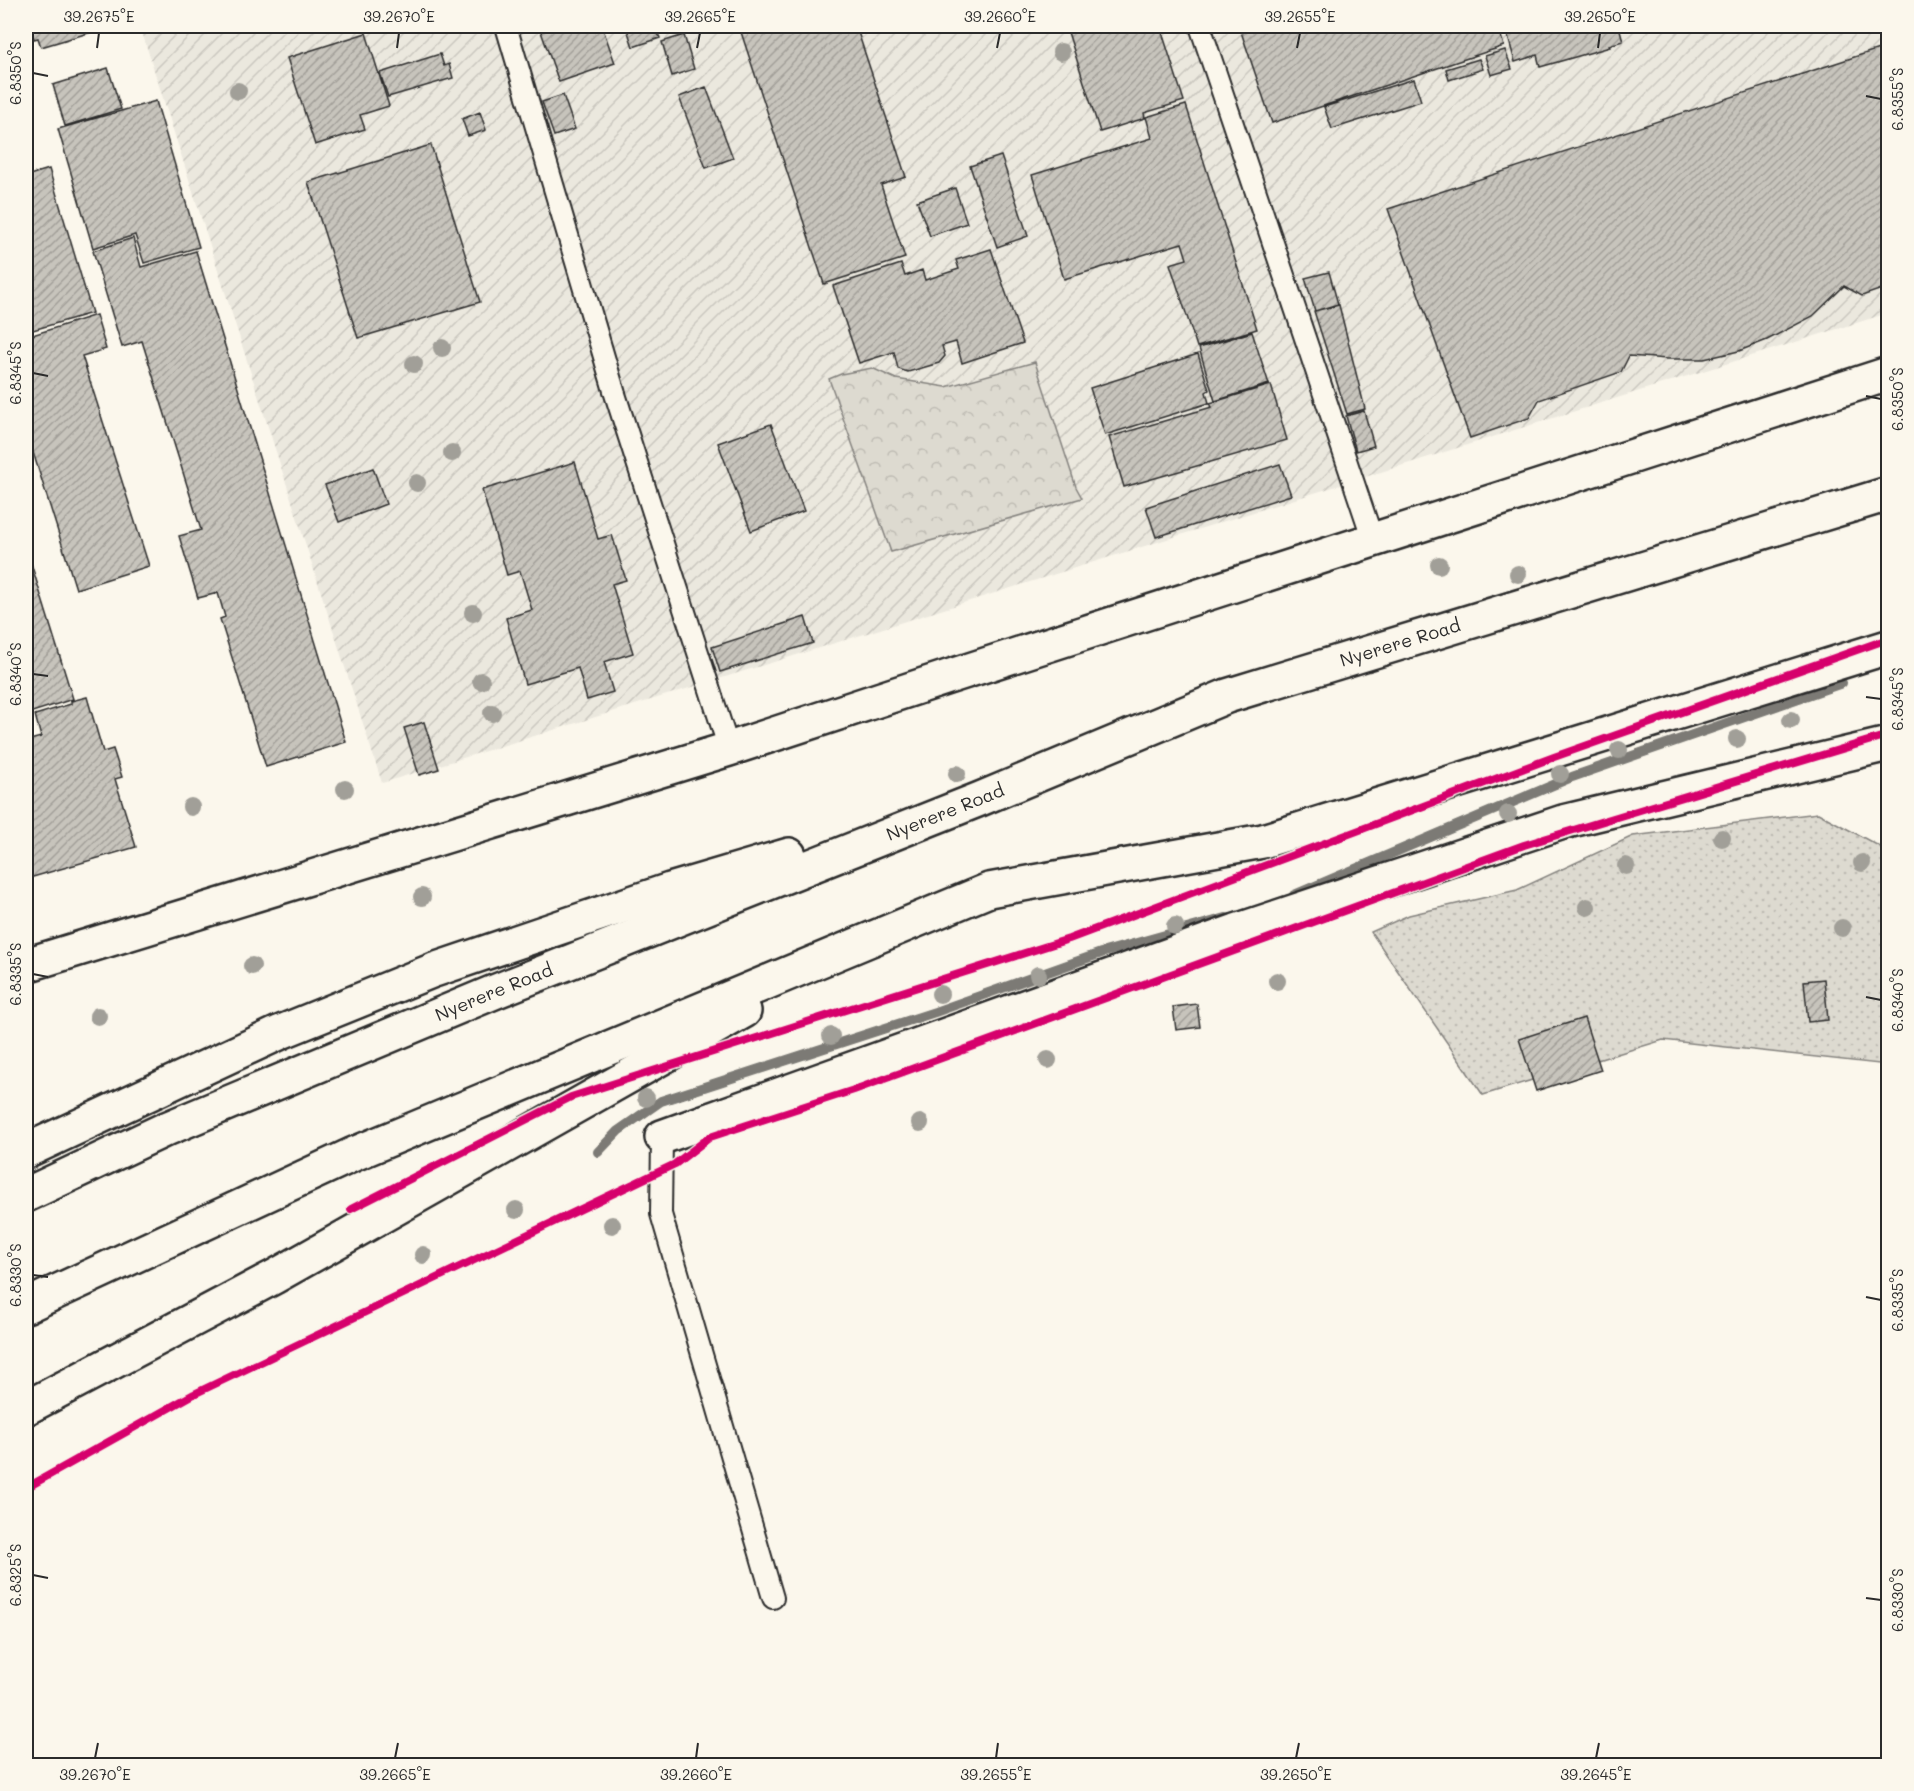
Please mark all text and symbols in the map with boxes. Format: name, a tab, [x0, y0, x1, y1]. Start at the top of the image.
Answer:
text: 39.2675°E	[64, 6, 135, 26]
text: 39.2670°E	[363, 6, 435, 26]
text: 39.2665°E	[664, 6, 736, 26]
text: 39.2660°E	[964, 6, 1036, 26]
text: 39.2655°E	[1264, 6, 1336, 26]
text: 39.2650°E	[1564, 6, 1636, 26]
text: 6.8350°S	[5, 41, 25, 105]
text: 6.8355°S	[1887, 67, 1907, 131]
text: 6.8345°S	[5, 341, 25, 405]
text: 6.8350°S	[1887, 367, 1907, 431]
street label: Nyerere Road	[1337, 612, 1463, 672]
text: 6.8340°S	[5, 642, 25, 706]
text: 6.8345°S	[1887, 667, 1907, 731]
street label: Nyerere Road	[883, 777, 1008, 846]
text: 6.8335°S	[5, 942, 25, 1006]
street label: Nyerere Road	[431, 957, 556, 1026]
text: 6.8340°S	[1887, 968, 1907, 1032]
text: 6.8330°S	[5, 1243, 25, 1307]
text: 6.8335°S	[1887, 1268, 1907, 1332]
text: 6.8325°S	[5, 1544, 25, 1606]
text: 6.8330°S	[1887, 1568, 1907, 1632]
text: 39.2670°E	[59, 1764, 131, 1784]
text: 39.2665°E	[359, 1764, 431, 1784]
text: 39.2660°E	[660, 1764, 732, 1784]
text: 39.2655°E	[960, 1764, 1032, 1784]
text: 39.2650°E	[1260, 1764, 1332, 1784]
text: 39.2645°E	[1560, 1764, 1632, 1784]

